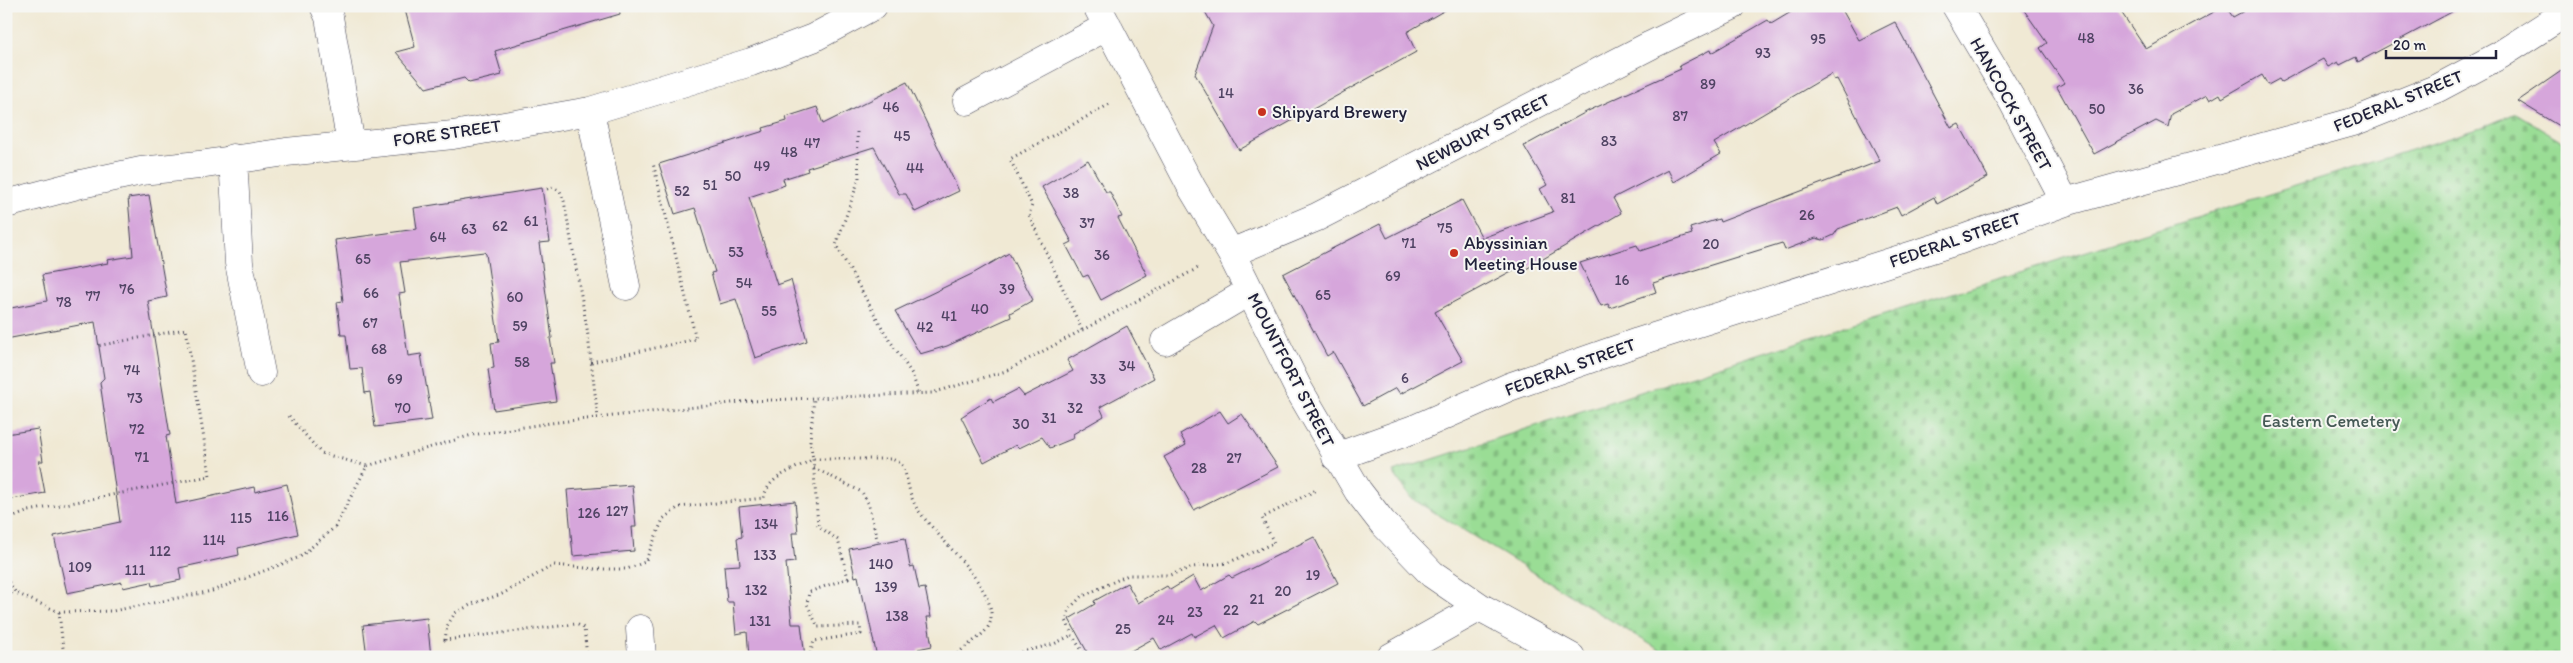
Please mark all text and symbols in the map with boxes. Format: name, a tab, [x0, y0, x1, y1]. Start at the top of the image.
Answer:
scale bar	[2386, 28, 2496, 60]
house number: 48	[2077, 29, 2095, 47]
house number: 95	[1810, 30, 1826, 48]
street label: HANCOCK STREET	[1965, 33, 2057, 175]
text: 20 m	[2393, 36, 2427, 54]
house number: 93	[1755, 44, 1771, 62]
street label: FEDERAL STREET	[2330, 65, 2466, 137]
house number: 89	[1700, 75, 1716, 93]
house number: 36	[2128, 80, 2144, 98]
house number: 14	[1218, 84, 1234, 102]
street label: NEWBURY STREET	[1412, 89, 1554, 175]
house number: 46	[883, 98, 900, 116]
house number: 50	[2088, 100, 2106, 118]
place label: Shipyard Brewery	[1272, 101, 1408, 123]
marker: Shipyard Brewery	[1256, 106, 1268, 118]
house number: 87	[1672, 107, 1688, 125]
street label: FORE STREET	[392, 115, 502, 151]
house number: 45	[894, 127, 911, 145]
house number: 83	[1601, 132, 1617, 150]
house number: 47	[804, 134, 821, 152]
house number: 48	[780, 143, 798, 161]
house number: 49	[754, 157, 771, 175]
house number: 44	[906, 159, 924, 177]
house number: 50	[724, 167, 742, 185]
house number: 51	[703, 176, 717, 194]
house number: 52	[674, 182, 690, 200]
house number: 38	[1063, 184, 1079, 202]
house number: 81	[1560, 189, 1576, 207]
house number: 26	[1799, 206, 1815, 224]
street label: FEDERAL STREET	[1886, 207, 2024, 273]
house number: 61	[524, 212, 538, 230]
house number: 37	[1079, 214, 1095, 232]
house number: 62	[492, 217, 508, 235]
house number: 75	[1437, 219, 1453, 237]
house number: 63	[461, 220, 477, 238]
house number: 64	[430, 228, 446, 246]
place label: Abyssinian Meeting House	[1464, 232, 1578, 275]
house number: 71	[1402, 234, 1416, 252]
house number: 20	[1702, 235, 1720, 253]
house number: 53	[728, 243, 744, 261]
house number: 36	[1094, 246, 1110, 264]
marker: Abyssinian Meeting House	[1448, 247, 1460, 259]
house number: 65	[355, 250, 371, 268]
house number: 69	[1385, 267, 1401, 285]
house number: 16	[1615, 271, 1630, 289]
house number: 54	[736, 274, 752, 292]
house number: 76	[119, 280, 135, 298]
house number: 39	[999, 280, 1015, 298]
house number: 66	[363, 284, 379, 302]
house number: 65	[1315, 286, 1331, 304]
house number: 77	[86, 287, 101, 305]
house number: 60	[506, 288, 524, 306]
street label: MOUNTFORT STREET	[1243, 289, 1339, 451]
house number: 78	[56, 293, 72, 311]
house number: 40	[971, 300, 989, 318]
house number: 55	[761, 302, 777, 320]
house number: 41	[941, 307, 957, 325]
house number: 67	[362, 314, 378, 332]
house number: 59	[512, 317, 528, 335]
house number: 42	[917, 318, 934, 336]
street label: FEDERAL STREET	[1502, 333, 1638, 401]
house number: 68	[371, 340, 387, 358]
house number: 58	[514, 353, 530, 371]
house number: 34	[1118, 357, 1136, 375]
house number: 74	[124, 361, 140, 379]
house number: 6	[1401, 369, 1409, 387]
house number: 69	[387, 370, 403, 388]
house number: 33	[1090, 370, 1106, 388]
house number: 73	[127, 389, 143, 407]
house number: 70	[395, 399, 411, 417]
house number: 32	[1067, 399, 1083, 417]
house number: 31	[1041, 409, 1057, 427]
park label: Eastern Cemetery	[2262, 410, 2401, 432]
house number: 30	[1012, 415, 1030, 433]
house number: 72	[129, 420, 145, 438]
house number: 71	[135, 448, 149, 466]
house number: 27	[1226, 449, 1242, 467]
house number: 28	[1191, 459, 1207, 477]
house number: 127	[606, 502, 629, 520]
house number: 126	[578, 504, 600, 522]
house number: 116	[267, 507, 289, 525]
house number: 115	[230, 509, 252, 527]
house number: 134	[754, 515, 778, 533]
house number: 114	[203, 531, 225, 549]
house number: 112	[149, 542, 171, 560]
house number: 133	[753, 546, 777, 564]
house number: 140	[868, 555, 894, 573]
house number: 109	[68, 558, 92, 576]
house number: 111	[125, 561, 145, 579]
house number: 19	[1306, 566, 1321, 584]
house number: 139	[875, 578, 898, 596]
house number: 132	[744, 581, 768, 599]
house number: 20	[1274, 582, 1292, 600]
house number: 21	[1250, 590, 1264, 608]
house number: 22	[1223, 601, 1239, 619]
house number: 23	[1187, 603, 1203, 621]
house number: 138	[885, 607, 909, 625]
house number: 24	[1158, 611, 1174, 629]
house number: 131	[749, 612, 771, 630]
house number: 25	[1115, 620, 1131, 638]

